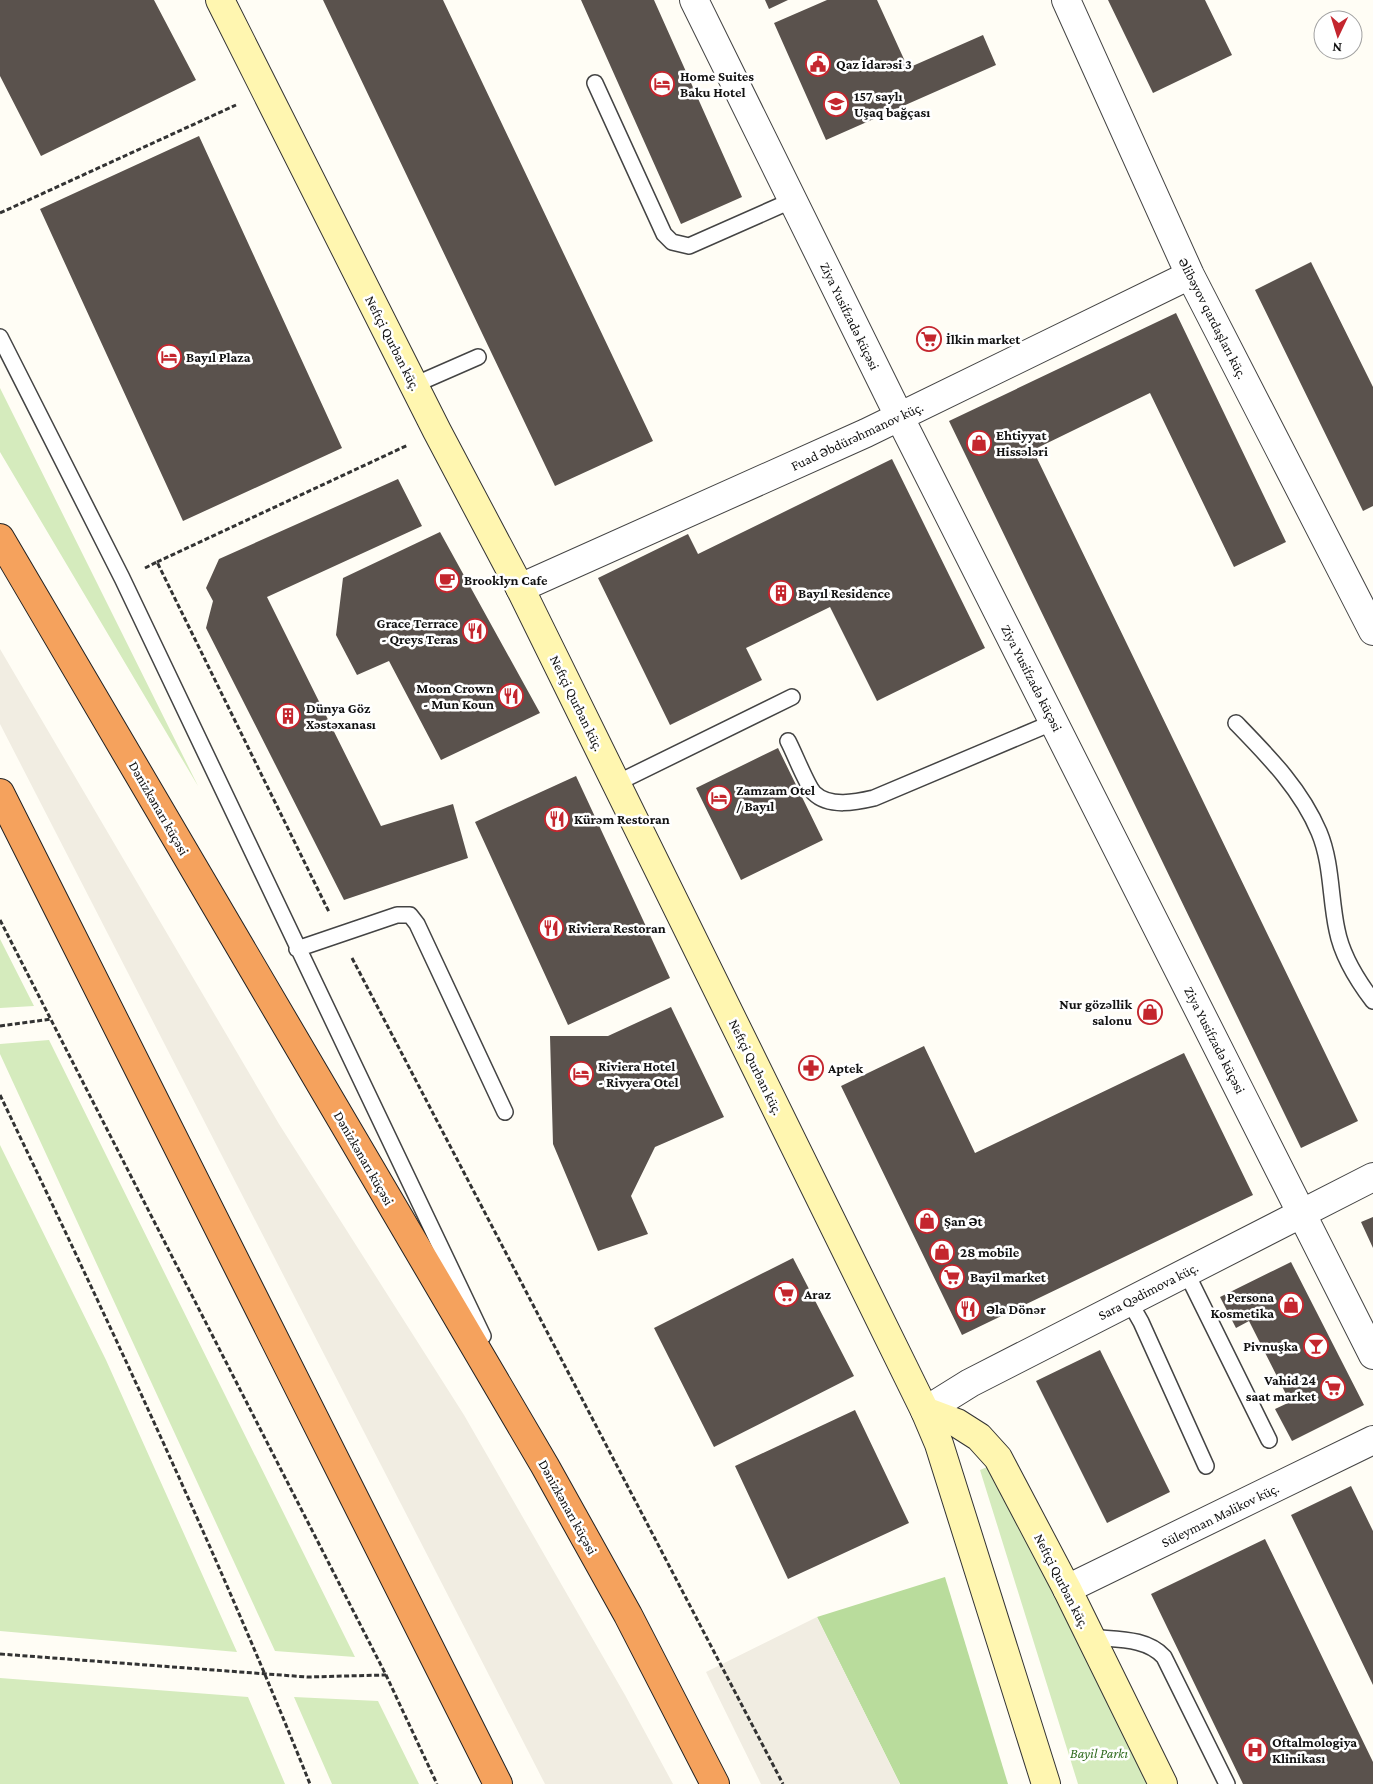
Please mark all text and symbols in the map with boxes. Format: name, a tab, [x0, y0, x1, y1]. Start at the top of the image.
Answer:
north arrow	[1313, 10, 1363, 60]
text: N	[1331, 40, 1342, 56]
public building icon: Qaz İdarəsi 3	[805, 51, 831, 77]
place label: Qaz İdarəsi 3	[836, 56, 912, 72]
place label: Home Suites Baku Hotel	[680, 68, 754, 100]
hotel icon: Home Suites Baku Hotel	[649, 71, 675, 97]
place label: 157 saylı Uşaq bağçası	[854, 88, 930, 120]
school or university icon: 157 saylı Uşaq bağçası	[823, 91, 849, 117]
street label: Əlibəyov qardaşları küç.	[1175, 255, 1251, 381]
street label: Ziya Yusifzadə küçəsi	[817, 260, 883, 373]
street label: Neftçi Qurban küç.	[362, 293, 424, 393]
supermarket icon: İlkin market	[916, 326, 942, 352]
place label: İlkin market	[946, 331, 1021, 347]
hotel icon: Bayıl Plaza	[156, 344, 182, 370]
place label: Bayıl Plaza	[186, 349, 251, 365]
street label: Fuad Əbdürəhmanov küç.	[788, 398, 926, 474]
place label: Ehtiyyat Hissələri	[996, 427, 1048, 459]
shop icon: Ehtiyyat Hissələri	[966, 430, 992, 456]
cafe icon: Brooklyn Cafe	[434, 567, 460, 593]
place label: Brooklyn Cafe	[464, 572, 548, 588]
building icon: Bayıl Residence	[768, 580, 794, 606]
place label: Bayıl Residence	[798, 585, 891, 601]
place label: Grace Terrace - Qreys Teras	[377, 615, 458, 647]
restaurant icon: Grace Terrace - Qreys Teras	[462, 618, 488, 644]
street label: Ziya Yusifzadə küçəsi	[998, 622, 1066, 734]
street label: Neftçi Qurban küç.	[547, 652, 607, 754]
place label: Moon Crown - Mun Koun	[416, 680, 494, 712]
restaurant icon: Moon Crown - Mun Koun	[498, 683, 524, 709]
place label: Dünya Göz Xəstəxanası	[306, 700, 376, 732]
building icon: Dünya Göz Xəstəxanası	[275, 703, 301, 729]
street label: Dənizkənarı küçəsi	[126, 758, 193, 858]
place label: Zamzam Otel / Bayıl	[736, 782, 815, 814]
hotel icon: Zamzam Otel / Bayıl	[706, 785, 732, 811]
restaurant icon: Kürəm Restoran	[544, 806, 570, 832]
place label: Kürəm Restoran	[574, 811, 670, 827]
restaurant icon: Riviera Restoran	[538, 915, 564, 941]
place label: Riviera Restoran	[568, 920, 666, 936]
street label: Ziya Yusifzadə küçəsi	[1181, 984, 1249, 1096]
place label: Nur gözəllik salonu	[1059, 996, 1132, 1028]
shop icon: Nur gözəllik salonu	[1137, 999, 1163, 1025]
street label: Neftçi Qurban küç.	[726, 1016, 786, 1118]
pharmacy icon: Aptek	[798, 1055, 824, 1081]
place label: Riviera Hotel - Rivyera Otel	[598, 1058, 679, 1090]
place label: Aptek	[827, 1060, 863, 1076]
hotel icon: Riviera Hotel - Rivyera Otel	[568, 1061, 594, 1087]
street label: Dənizkənarı küçəsi	[331, 1108, 398, 1208]
shop icon: Şan Ət	[914, 1208, 940, 1234]
place label: Şan Ət	[944, 1213, 984, 1229]
shop icon: 28 mobile	[929, 1239, 955, 1265]
place label: 28 mobile	[960, 1244, 1020, 1260]
street label: Sara Qədimova küç.	[1095, 1259, 1201, 1323]
supermarket icon: Bayil market	[939, 1264, 965, 1290]
place label: Bayil market	[970, 1269, 1047, 1285]
supermarket icon: Araz	[773, 1281, 799, 1307]
place label: Araz	[803, 1286, 831, 1302]
place label: Persona Kosmetika	[1210, 1289, 1274, 1321]
shop icon: Persona Kosmetika	[1278, 1292, 1304, 1318]
restaurant icon: Əla Dönər	[955, 1296, 981, 1322]
place label: Əla Dönər	[986, 1301, 1046, 1317]
bar icon: Pivnuşka	[1303, 1333, 1329, 1359]
place label: Pivnuşka	[1243, 1338, 1298, 1354]
place label: Vahid 24 saat market	[1246, 1372, 1317, 1404]
supermarket icon: Vahid 24 saat market	[1320, 1375, 1346, 1401]
street label: Dənizkənarı küçəsi	[535, 1457, 601, 1557]
street label: Süleyman Məlikov küç.	[1159, 1480, 1281, 1550]
street label: Neftçi Qurban küç.	[1031, 1531, 1093, 1631]
place label: Oftalmologiya Klinikası	[1272, 1734, 1357, 1766]
hospital icon: Oftalmologiya Klinikası	[1242, 1737, 1268, 1763]
park label: Bayil Parkı	[1070, 1745, 1128, 1761]

